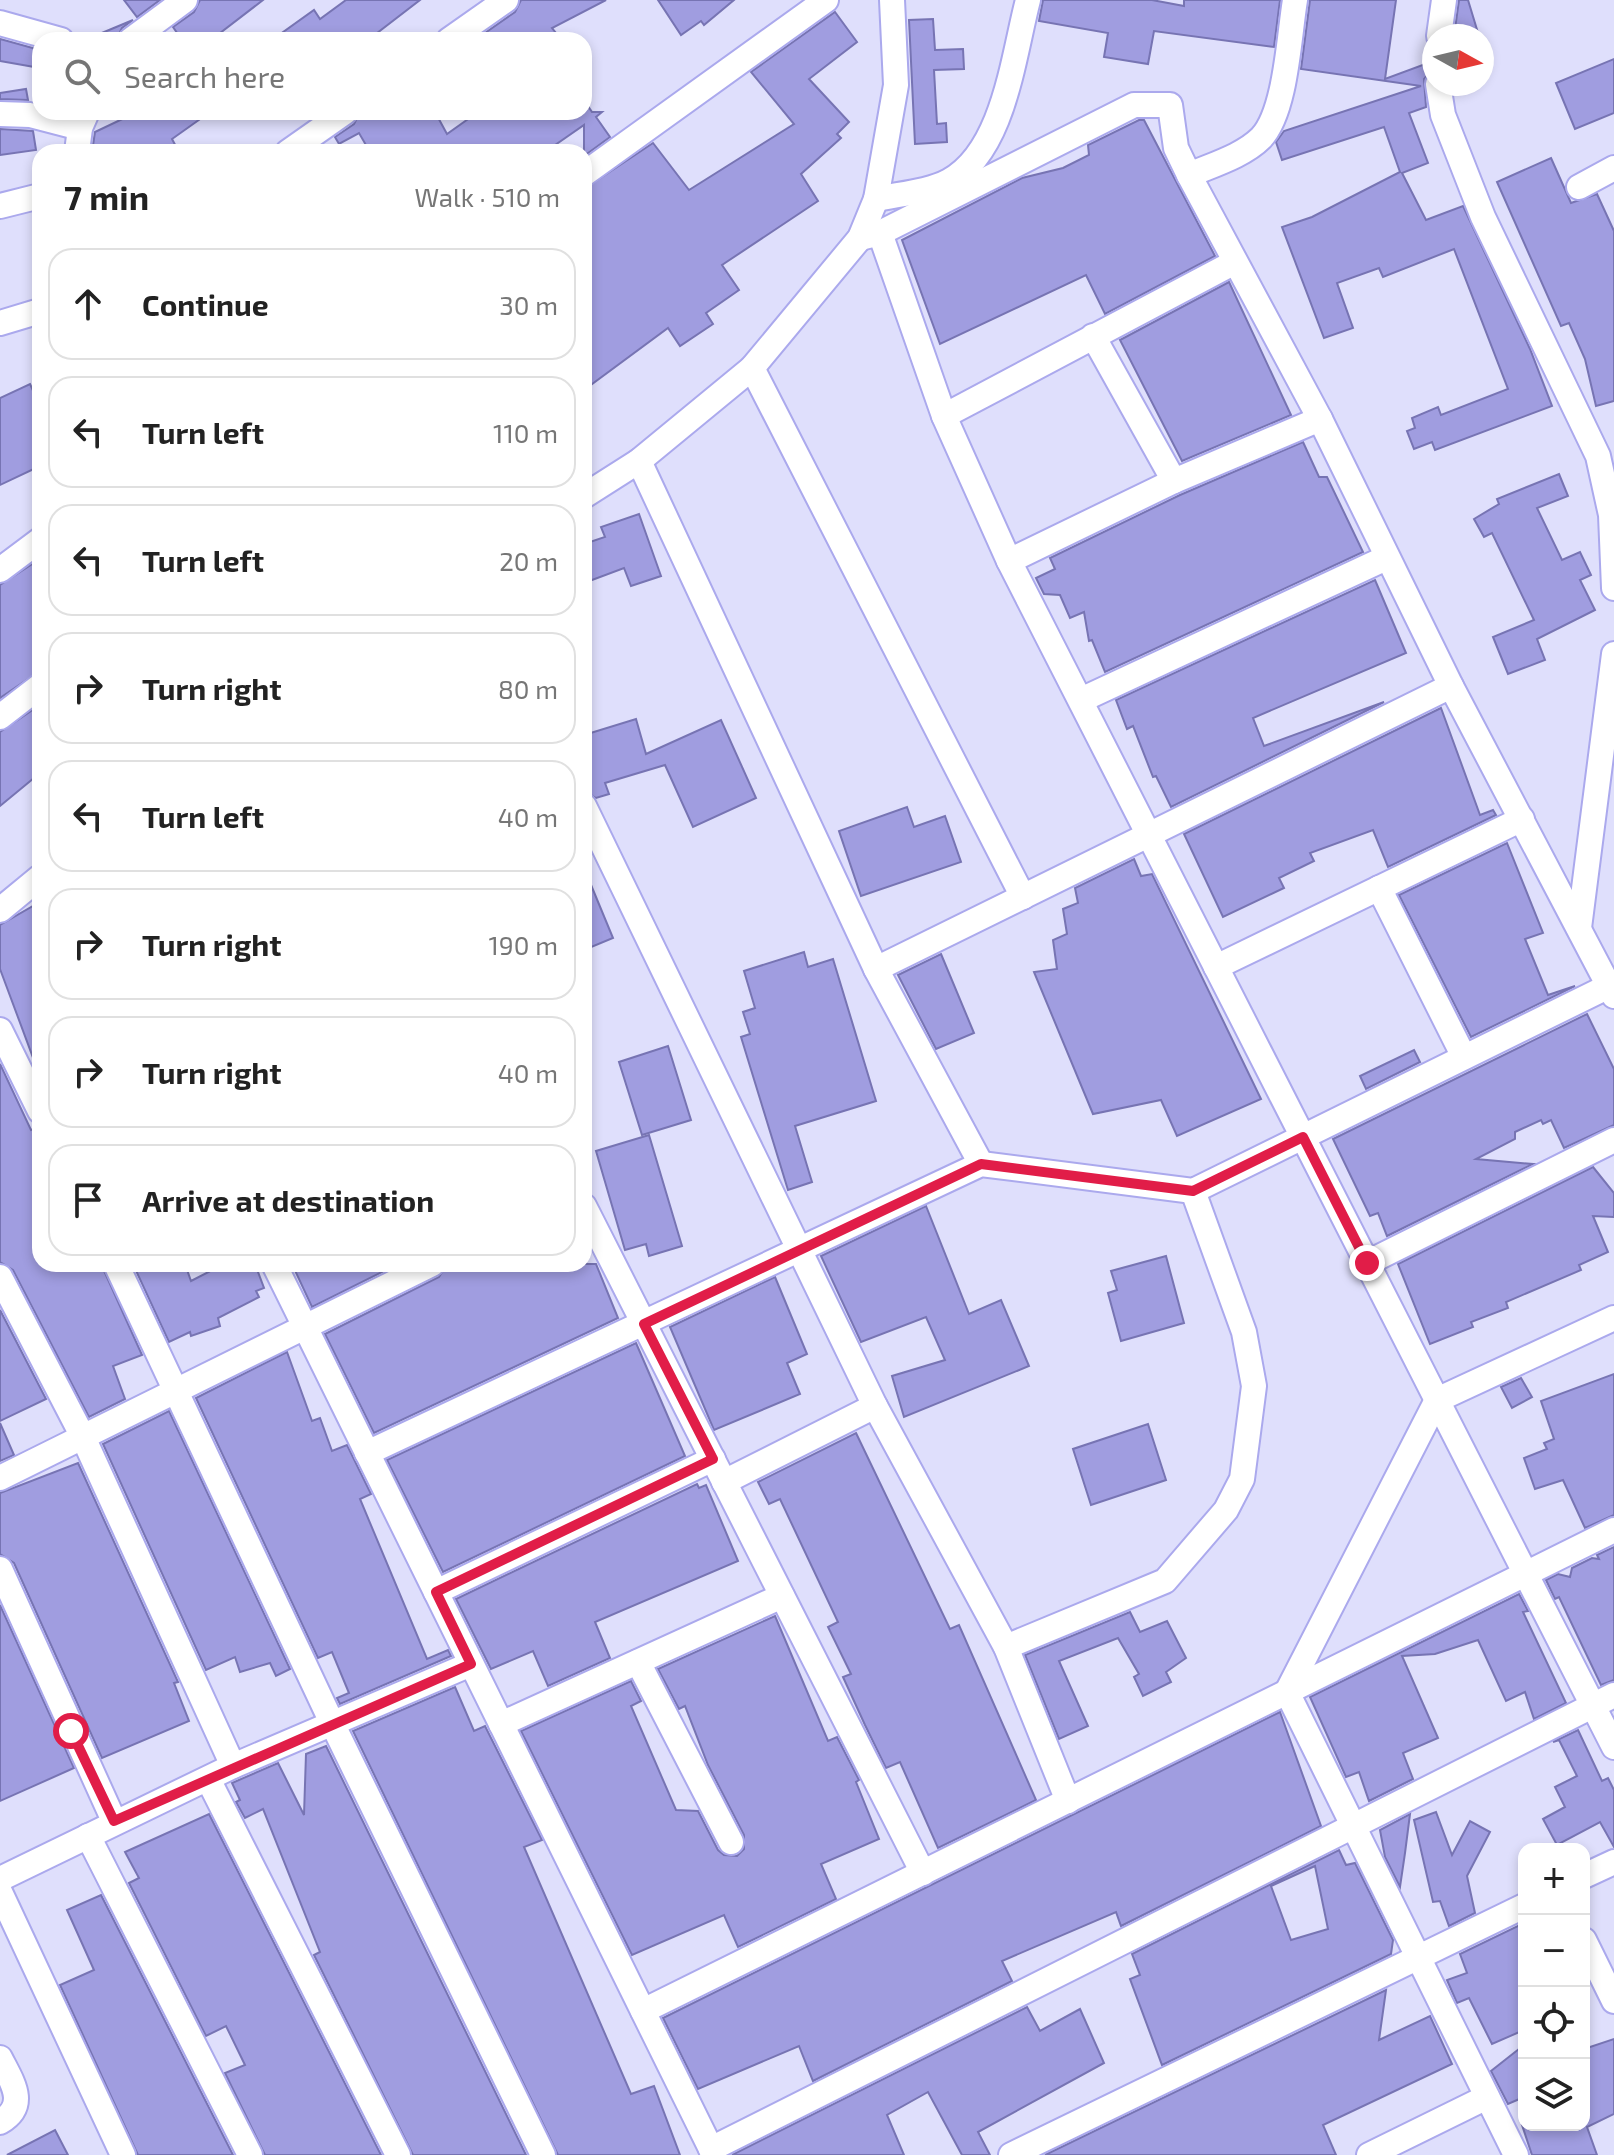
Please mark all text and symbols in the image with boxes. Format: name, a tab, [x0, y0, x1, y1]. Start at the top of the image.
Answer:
north arrow	[1422, 24, 1494, 96]
search box	[32, 32, 592, 120]
icon: search	[60, 54, 104, 98]
text: Search here	[124, 58, 285, 94]
text: 7 min	[64, 176, 149, 217]
text: Walk · 510 m	[414, 181, 560, 212]
icon: ahead	[66, 282, 110, 326]
text: Continue	[142, 286, 269, 322]
text: 30 m	[499, 289, 558, 320]
icon: left	[66, 410, 110, 454]
text: Turn left	[142, 414, 264, 450]
text: 110 m	[493, 417, 558, 448]
icon: left	[66, 538, 110, 582]
text: Turn left	[142, 542, 264, 578]
text: 20 m	[499, 545, 558, 576]
icon: right	[66, 666, 110, 710]
text: Turn right	[142, 670, 282, 706]
text: 80 m	[498, 673, 558, 704]
icon: left	[66, 794, 110, 838]
text: Turn left	[142, 798, 264, 834]
text: 40 m	[498, 801, 558, 832]
icon: right	[66, 922, 110, 966]
text: Turn right	[142, 926, 282, 962]
text: 190 m	[489, 929, 558, 960]
icon: right	[66, 1050, 110, 1094]
text: Turn right	[142, 1054, 282, 1090]
text: 40 m	[498, 1057, 558, 1088]
icon: arrive	[66, 1178, 110, 1222]
text: Arrive at destination	[142, 1182, 434, 1218]
route end	[1349, 1245, 1385, 1281]
route start	[53, 1713, 89, 1749]
map controls	[1518, 1843, 1590, 2131]
button: +	[1518, 1843, 1590, 1915]
button: −	[1518, 1915, 1590, 1987]
button: locate	[1518, 1987, 1590, 2059]
button: layers	[1518, 2059, 1590, 2131]

